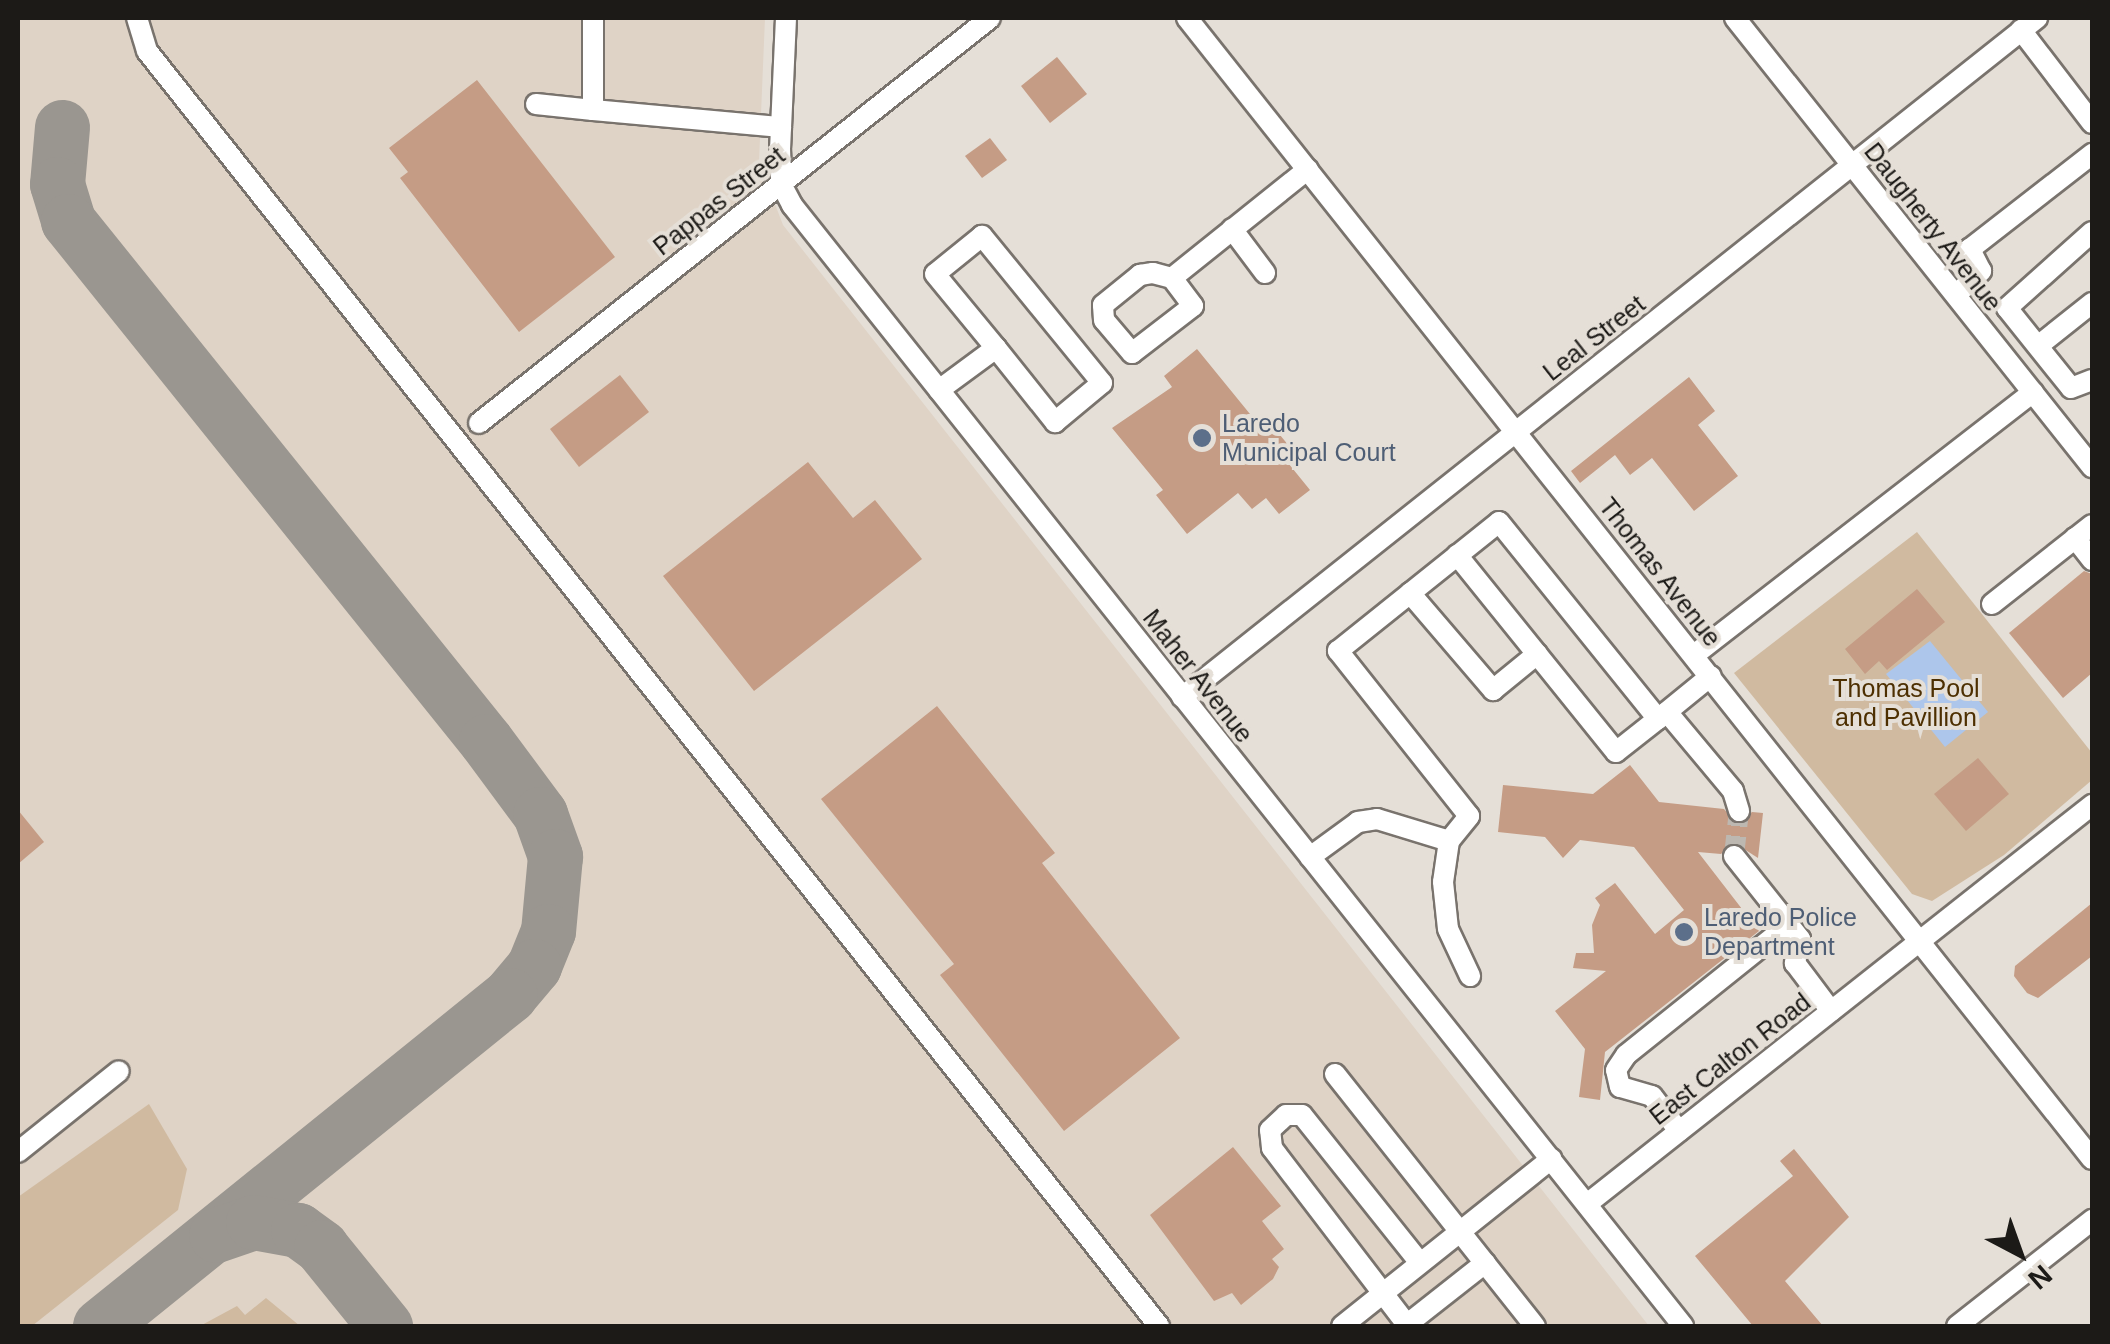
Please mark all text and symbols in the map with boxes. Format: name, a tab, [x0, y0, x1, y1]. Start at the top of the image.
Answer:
street label: Daugherty Avenue	[1858, 136, 2008, 318]
street label: Pappas Street	[647, 140, 791, 262]
street label: Leal Street	[1537, 289, 1651, 387]
place label: Laredo Municipal Court	[1222, 409, 1396, 468]
marker: Laredo Municipal Court	[1191, 427, 1213, 449]
street label: Thomas Avenue	[1592, 491, 1728, 653]
street label: Maher Avenue	[1136, 603, 1260, 749]
park label: Thomas Pool and Pavillion	[1832, 674, 1980, 733]
place label: Laredo Police Department	[1704, 903, 1857, 962]
marker: Laredo Police Department	[1673, 921, 1695, 943]
street label: East Calton Road	[1644, 987, 1816, 1131]
north arrow	[1970, 1204, 2070, 1304]
text: N	[2022, 1259, 2058, 1295]

